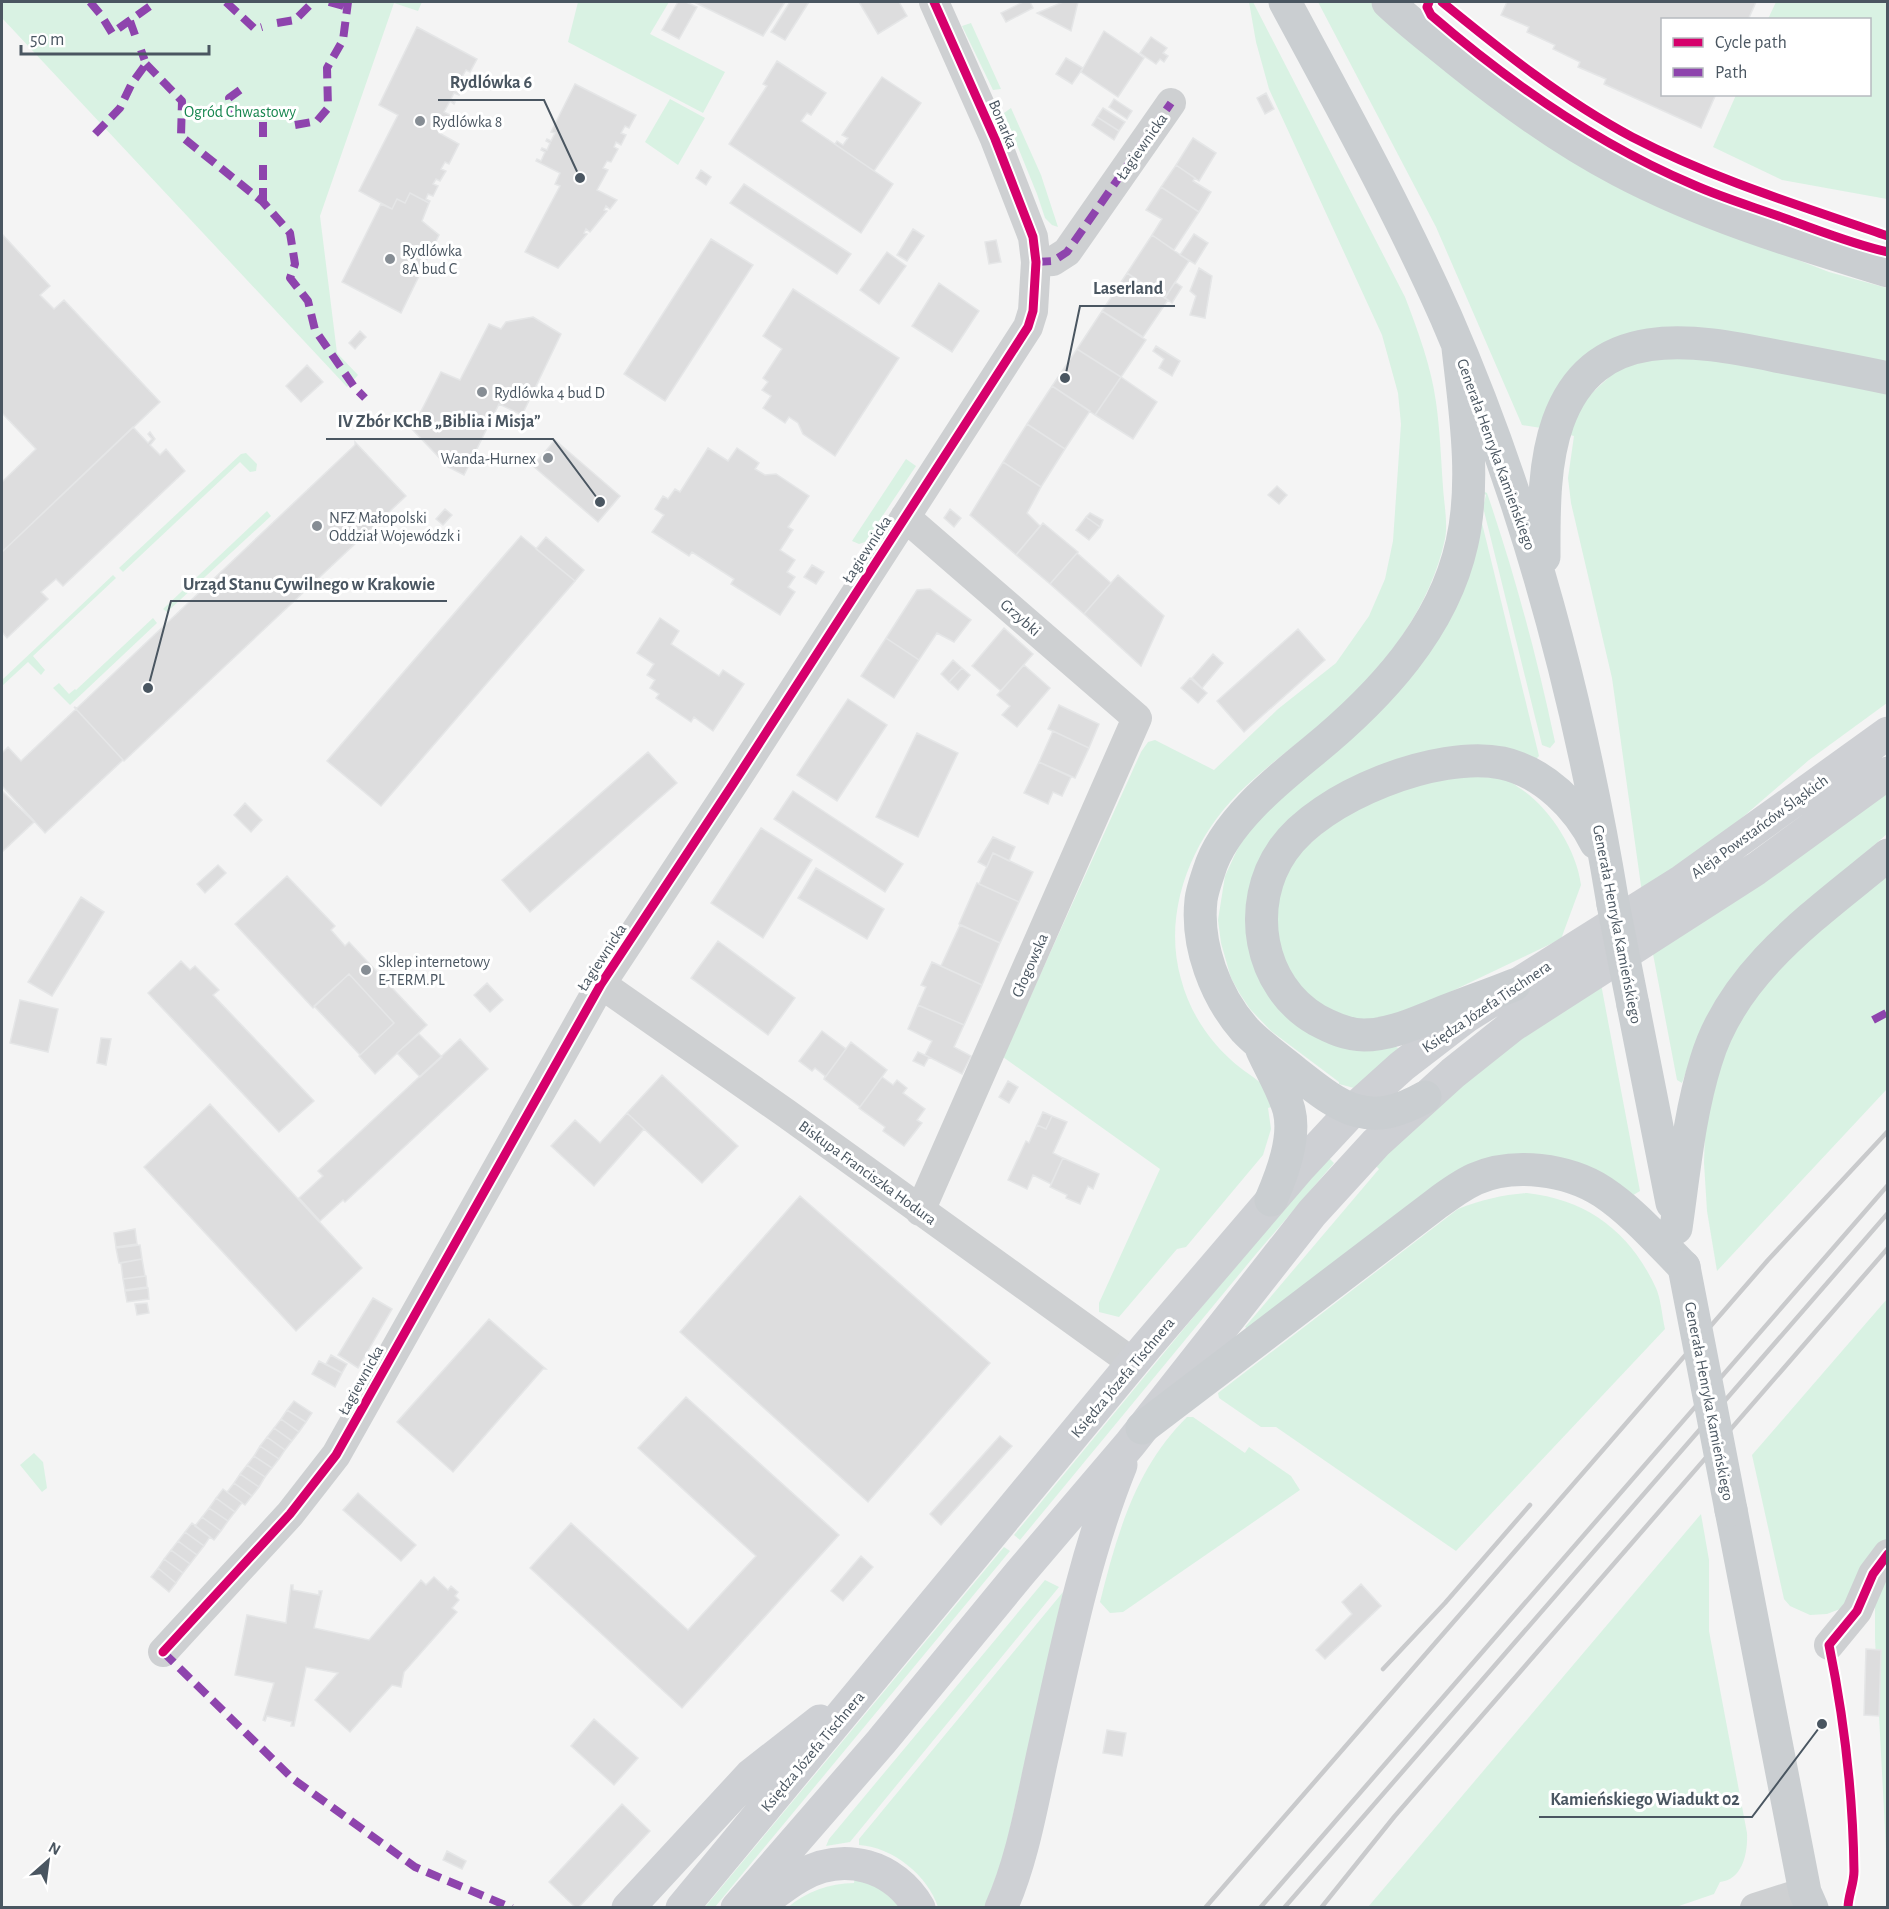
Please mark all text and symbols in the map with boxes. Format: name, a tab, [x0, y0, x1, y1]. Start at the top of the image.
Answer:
scale bar	[21, 18, 208, 56]
legend	[1661, 18, 1871, 96]
text: 50 m	[30, 31, 64, 49]
text: Cycle path	[1715, 34, 1787, 52]
callout: Rydlówka 6	[438, 64, 544, 100]
text: Path	[1715, 64, 1747, 82]
text: Rydlówka 6	[450, 74, 532, 92]
street label: Bonarka	[986, 98, 1020, 151]
park label: Ogród Chwastowy	[184, 104, 296, 121]
street label: Łagiewnicka	[1113, 111, 1170, 183]
marker: Rydlówka 8	[413, 114, 427, 128]
place label: Rydlówka 8	[432, 114, 502, 131]
place label: Rydlówka 8A bud C	[402, 243, 462, 277]
marker: Rydlówka 8A bud C	[383, 252, 397, 266]
callout: Laserland	[1080, 270, 1175, 306]
text: Laserland	[1093, 280, 1164, 298]
street label: Generała Henryka Kamieńskiego	[1453, 357, 1538, 553]
marker: Rydlówka 4 bud D	[475, 385, 489, 399]
place label: Rydlówka 4 bud D	[494, 385, 605, 402]
callout: IV Zbór KChB „Biblia i Misja”	[326, 403, 553, 439]
text: IV Zbór KChB „Biblia i Misja”	[337, 413, 541, 431]
place label: Wanda-Hurnex	[440, 451, 536, 467]
marker: Wanda-Hurnex	[541, 451, 555, 465]
place label: NFZ Małopolski Oddział Wojewódzk i	[329, 510, 461, 545]
street label: Łagiewnicka	[839, 513, 894, 586]
marker: NFZ Małopolski Oddział Wojewódzk i	[310, 519, 324, 533]
callout: Urząd Stanu Cywilnego w Krakowie	[171, 565, 447, 601]
text: Urząd Stanu Cywilnego w Krakowie	[183, 576, 435, 594]
street label: Grzybki	[997, 596, 1043, 640]
street label: Aleja Powstańców Śląskich	[1686, 769, 1832, 883]
street label: Generała Henryka Kamieńskiego	[1589, 823, 1644, 1025]
street label: Łagiewnicka	[574, 921, 629, 994]
street label: Głogowska	[1009, 931, 1051, 1000]
place label: Sklep internetowy E-TERM.PL	[378, 954, 490, 988]
street label: Księdza Józefa Tischnera	[1419, 958, 1554, 1056]
marker: Sklep internetowy E-TERM.PL	[359, 963, 373, 977]
street label: Biskupa Franciszka Hodura	[796, 1118, 939, 1228]
street label: Generała Henryka Kamieńskiego	[1681, 1300, 1736, 1502]
street label: Księdza Józefa Tischnera	[1068, 1314, 1178, 1441]
street label: Łagiewnicka	[335, 1343, 386, 1418]
street label: Księdza Józefa Tischnera	[758, 1688, 868, 1815]
callout: Kamieńskiego Wiadukt 02	[1539, 1781, 1752, 1817]
text: Kamieńskiego Wiadukt 02	[1550, 1791, 1740, 1809]
north arrow	[18, 1831, 78, 1891]
text: N	[46, 1839, 63, 1858]

